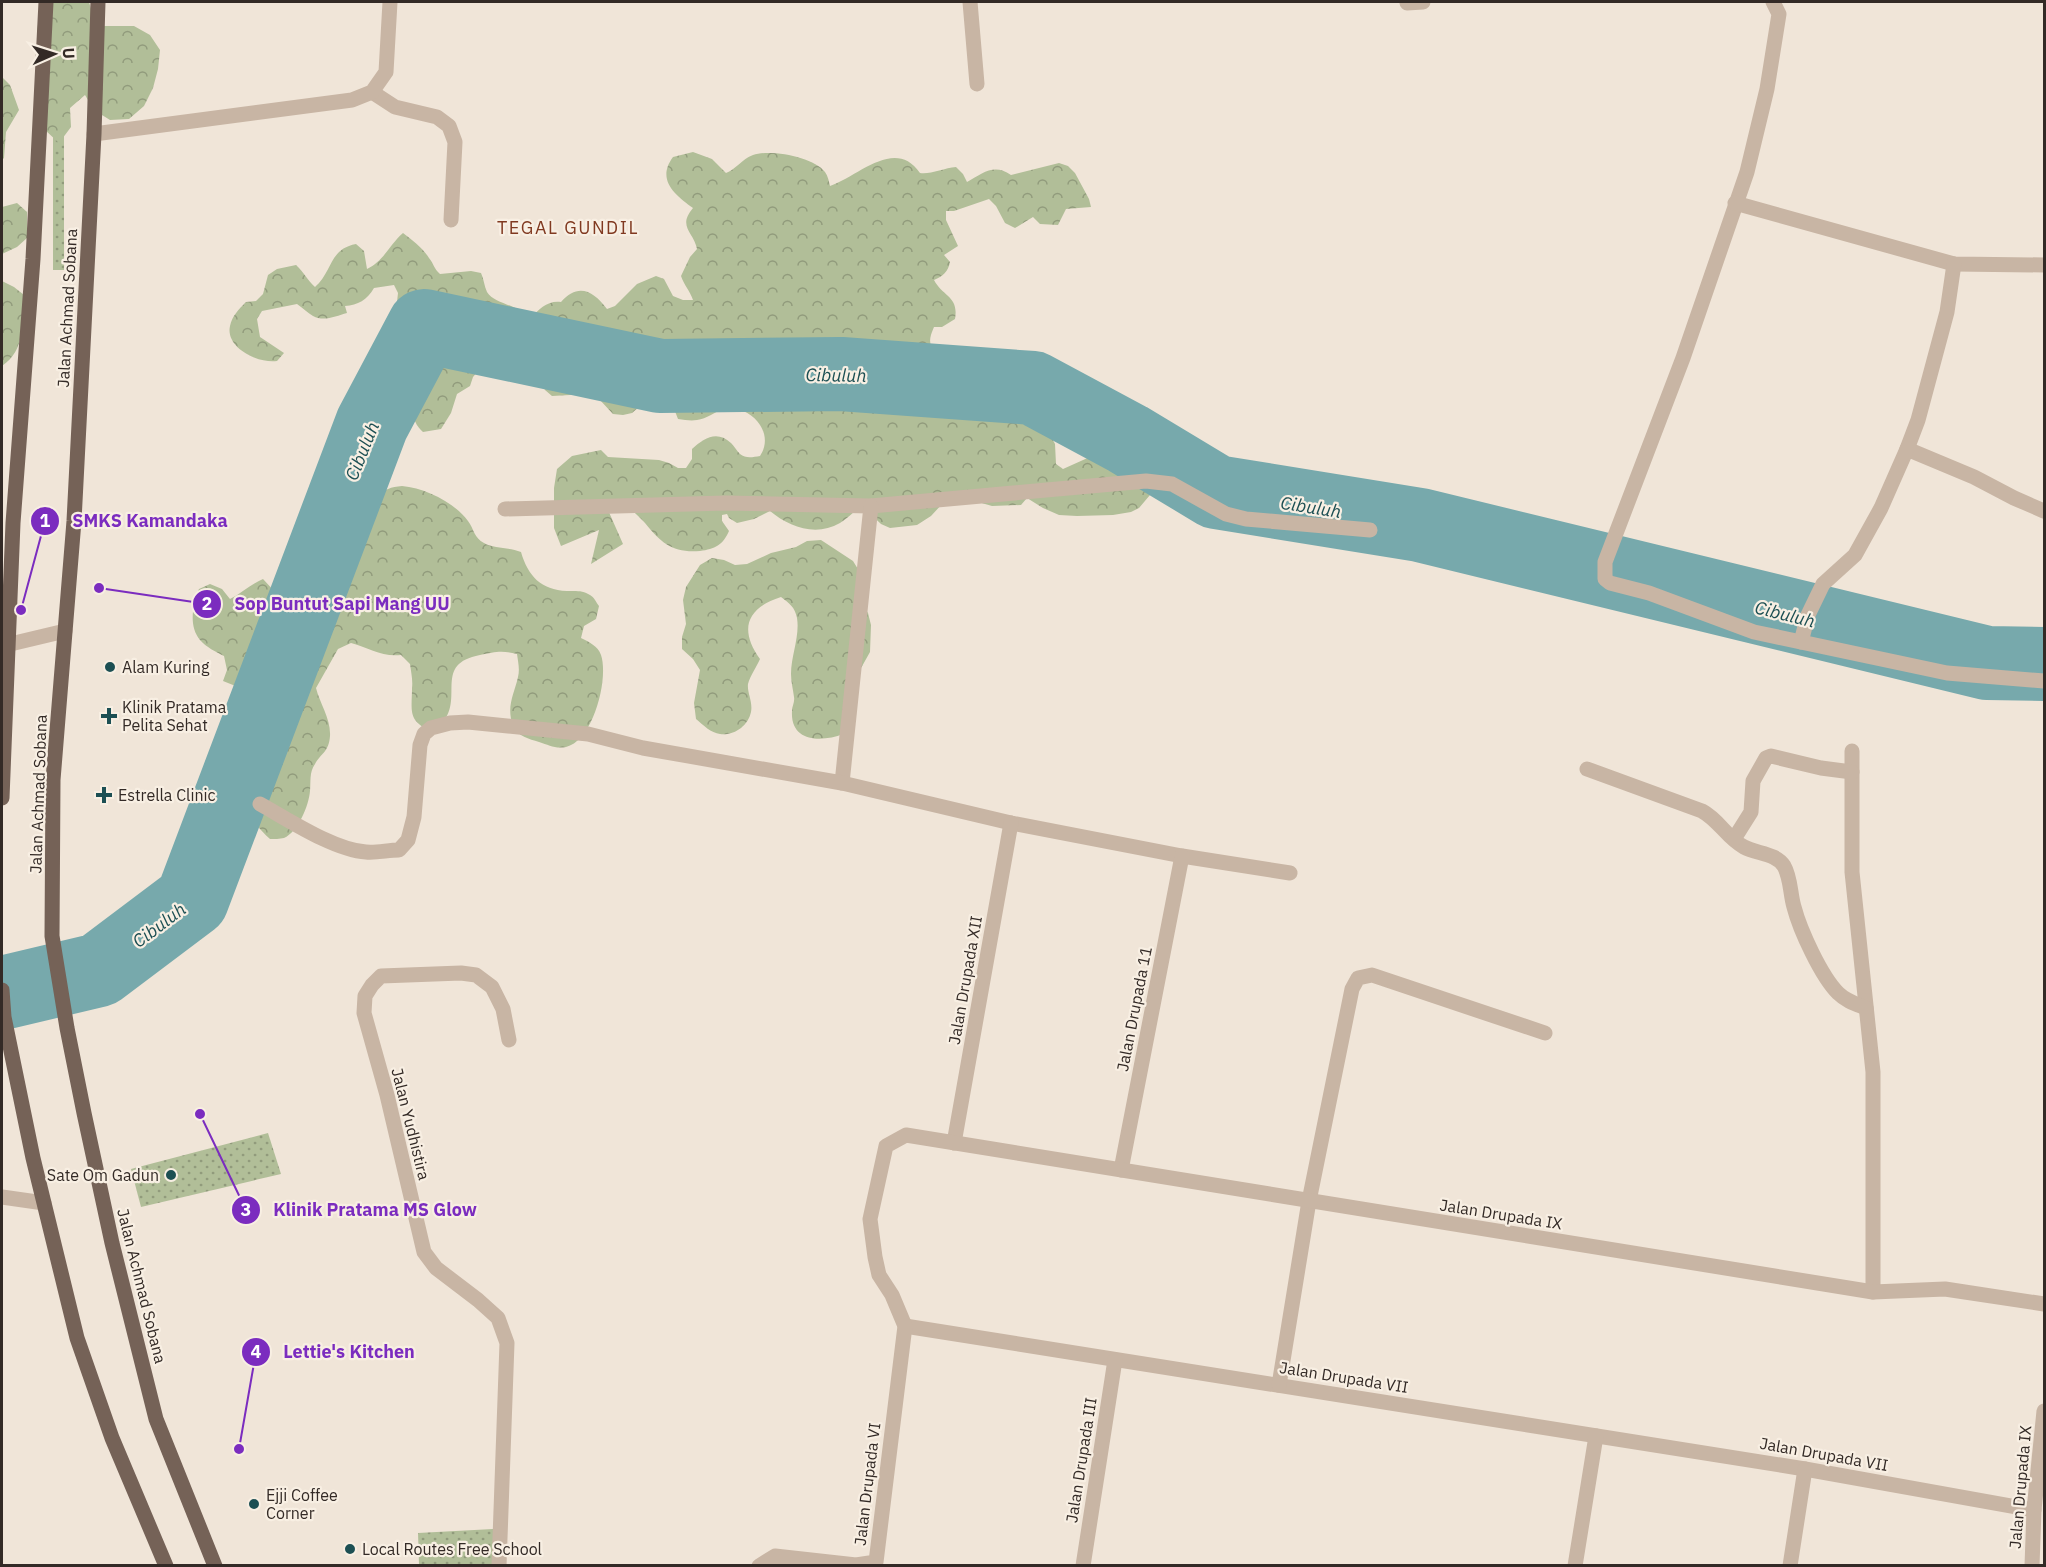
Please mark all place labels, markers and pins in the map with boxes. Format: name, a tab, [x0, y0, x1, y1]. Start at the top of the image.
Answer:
callout: SMKS Kamandaka	[30, 503, 239, 539]
callout: Sop Buntut Sapi Mang UU	[192, 586, 461, 622]
place label: Alam Kuring	[122, 657, 210, 677]
marker: Alam Kuring	[103, 660, 117, 674]
place label: Klinik Pratama Pelita Sehat	[122, 697, 227, 735]
marker: Klinik Pratama Pelita Sehat	[100, 707, 118, 725]
place label: Estrella Clinic	[118, 785, 216, 805]
marker: Estrella Clinic	[95, 786, 113, 804]
place label: Sate Om Gadun	[47, 1165, 159, 1185]
marker: Sate Om Gadun	[164, 1168, 178, 1182]
callout: Klinik Pratama MS Glow	[231, 1192, 489, 1228]
callout: Lettie's Kitchen	[241, 1334, 427, 1370]
place label: Ejji Coffee Corner	[266, 1485, 338, 1523]
marker: Ejji Coffee Corner	[247, 1497, 261, 1511]
place label: Local Routes Free School	[362, 1539, 542, 1559]
marker: Local Routes Free School	[343, 1542, 357, 1556]

